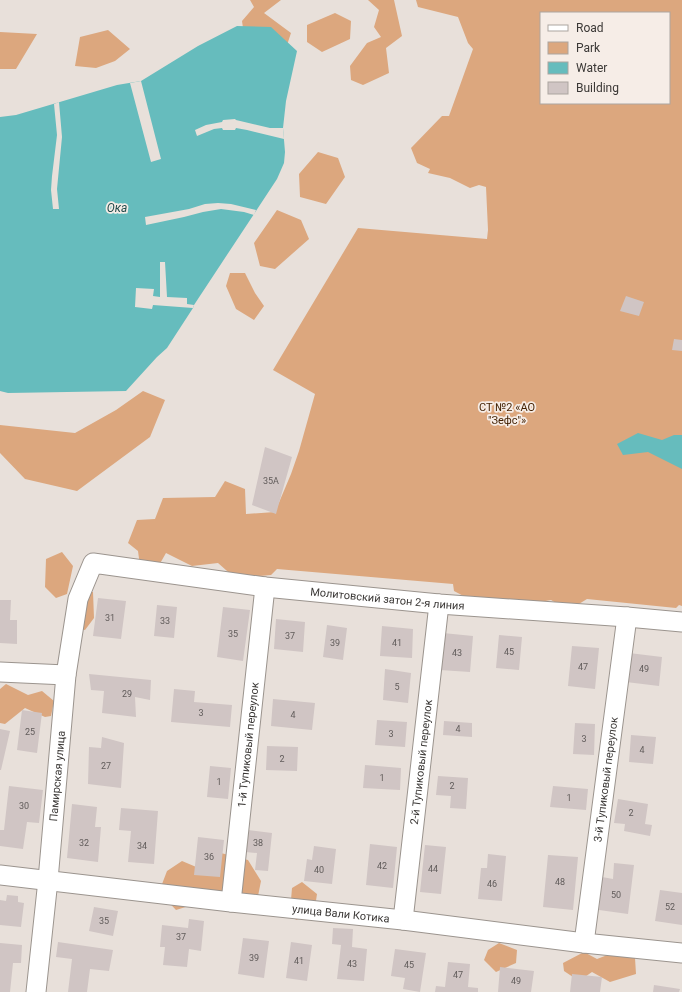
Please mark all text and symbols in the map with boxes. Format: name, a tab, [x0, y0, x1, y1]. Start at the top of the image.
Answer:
legend	[540, 12, 670, 104]
text: Road	[576, 21, 604, 35]
text: Park	[576, 41, 601, 55]
text: Water	[576, 61, 607, 75]
text: Building	[576, 81, 619, 95]
water label: Ока	[107, 201, 127, 215]
park label: СТ №2 «АО "Зефс"»	[479, 401, 535, 427]
house number: 35А	[263, 476, 279, 486]
street label: Молитовский затон 2-я линия	[310, 585, 465, 612]
house number: 31	[105, 613, 115, 623]
house number: 33	[160, 616, 170, 626]
house number: 35	[228, 629, 238, 639]
house number: 37	[285, 631, 295, 641]
house number: 39	[330, 638, 340, 648]
house number: 41	[392, 638, 402, 648]
house number: 45	[504, 647, 514, 657]
house number: 43	[452, 648, 462, 658]
house number: 47	[578, 662, 588, 672]
house number: 49	[639, 664, 649, 674]
street label: 1-й Тупиковый переулок	[235, 682, 261, 808]
house number: 5	[394, 682, 400, 692]
house number: 29	[122, 689, 132, 699]
street label: 2-й Тупиковый переулок	[407, 699, 435, 825]
house number: 3	[198, 708, 204, 718]
house number: 4	[290, 710, 296, 720]
street label: 3-й Тупиковый переулок	[591, 716, 620, 843]
house number: 4	[455, 724, 461, 734]
house number: 25	[25, 727, 35, 737]
house number: 3	[388, 729, 394, 739]
street label: Памирская улица	[47, 730, 68, 822]
house number: 3	[581, 734, 587, 744]
house number: 4	[639, 745, 645, 755]
house number: 2	[279, 754, 285, 764]
house number: 27	[101, 761, 111, 771]
house number: 1	[379, 773, 385, 783]
house number: 1	[216, 777, 222, 787]
house number: 2	[449, 781, 455, 791]
house number: 1	[566, 793, 572, 803]
house number: 30	[19, 801, 29, 811]
house number: 2	[628, 808, 634, 818]
house number: 32	[79, 838, 89, 848]
house number: 38	[253, 838, 263, 848]
house number: 34	[137, 841, 147, 851]
house number: 36	[204, 852, 214, 862]
house number: 42	[377, 861, 387, 871]
house number: 44	[428, 864, 438, 874]
house number: 40	[314, 865, 324, 875]
house number: 48	[555, 877, 565, 887]
house number: 46	[487, 879, 497, 889]
house number: 50	[611, 890, 621, 900]
street label: улица Вали Котика	[291, 902, 390, 925]
house number: 52	[665, 902, 675, 912]
house number: 35	[99, 916, 109, 926]
house number: 37	[176, 932, 186, 942]
house number: 39	[249, 953, 259, 963]
house number: 41	[294, 956, 304, 966]
house number: 43	[347, 959, 357, 969]
house number: 45	[404, 960, 414, 970]
house number: 47	[453, 970, 463, 980]
house number: 49	[511, 976, 521, 986]

